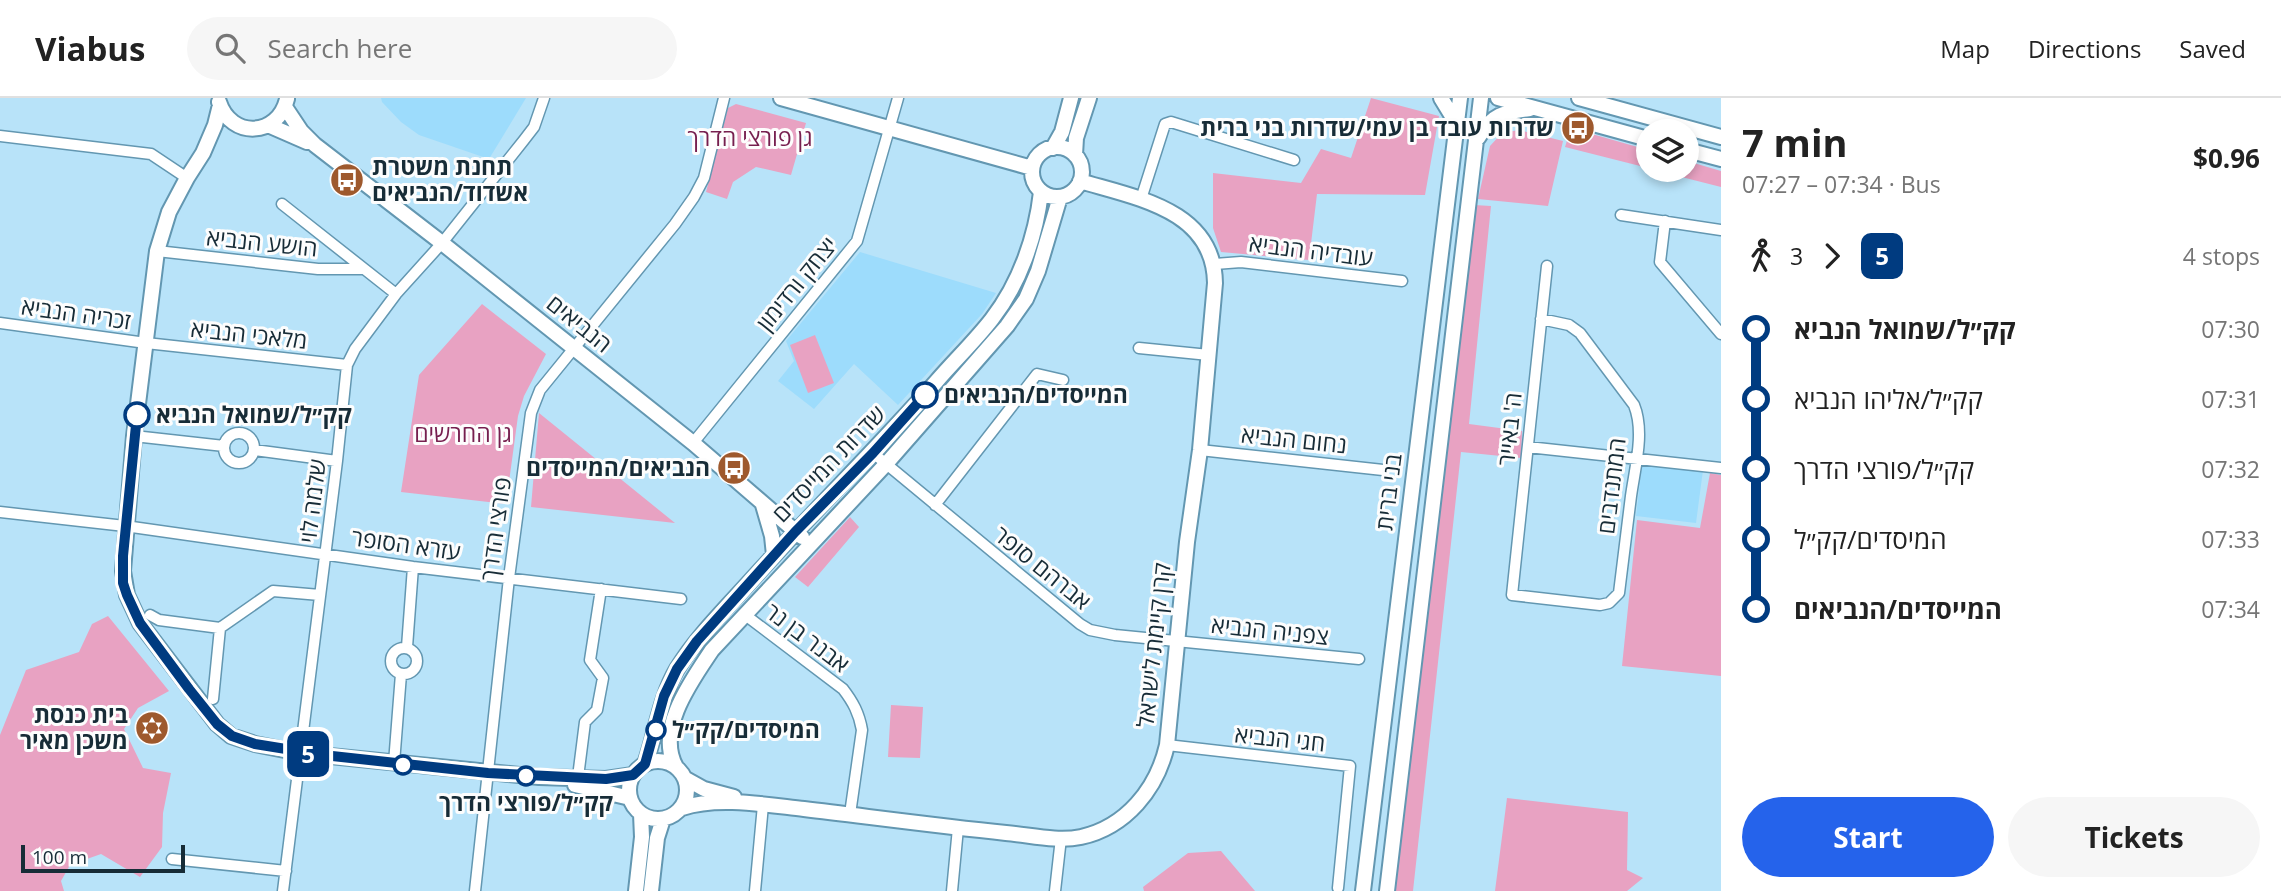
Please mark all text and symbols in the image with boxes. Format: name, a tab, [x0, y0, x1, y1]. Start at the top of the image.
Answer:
search box	[187, 17, 677, 80]
text: Viabus	[35, 26, 145, 71]
icon: search	[211, 29, 249, 67]
text: Search here	[267, 30, 412, 66]
text: Map	[1940, 32, 1990, 65]
text: Directions	[2028, 32, 2141, 65]
text: Saved	[2179, 32, 2246, 65]
bus stop icon: שדרות עובד בן עמי/שדרות בני ברית	[1559, 109, 1597, 147]
place label: שדרות עובד בן עמי/שדרות בני ברית	[1200, 111, 1554, 143]
text: 7 min	[1742, 116, 1847, 168]
map controls	[1636, 119, 1699, 182]
button: layers	[1636, 119, 1699, 182]
park label: גן פורצי הדרך	[687, 121, 813, 153]
text: $0.96	[2193, 140, 2260, 176]
place label: תחנת משטרת אשדוד/הנביאים	[372, 150, 528, 208]
bus stop icon: תחנת משטרת אשדוד/הנביאים	[328, 161, 366, 199]
text: 07:27 – 07:34 · Bus	[1742, 168, 1941, 200]
street label: הושע הנביא	[205, 220, 319, 264]
street label: עובדיה הנביא	[1247, 227, 1375, 273]
street label: יצחק ורדימון	[748, 230, 844, 337]
icon: walk	[1742, 237, 1780, 275]
icon: forward	[1813, 237, 1851, 275]
text: 5	[1875, 239, 1889, 272]
text: 3	[1790, 240, 1803, 272]
text: 4 stops	[2183, 240, 2260, 272]
street label: הנביאים	[540, 287, 619, 359]
street label: זכריה הנביא	[19, 290, 133, 337]
text: קק״ל/שמואל הנביא	[1794, 311, 2015, 347]
street label: מלאכי הנביא	[189, 312, 309, 356]
text: 07:30	[2201, 313, 2260, 345]
place label: המייסדים/הנביאים	[944, 378, 1128, 410]
text: קק״ל/אליהו הנביא	[1794, 381, 1983, 417]
marker: המייסדים/הנביאים	[912, 382, 938, 408]
text: 07:31	[2201, 383, 2260, 415]
street label: ה' באייר	[1489, 391, 1529, 467]
place label: קק״ל/שמואל הנביא	[156, 398, 352, 430]
street label: שדרות המייסדים	[764, 398, 892, 529]
marker: קק״ל/שמואל הנביא	[124, 402, 150, 428]
park label: גן החרשים	[414, 417, 512, 449]
street label: נחום הנביא	[1240, 418, 1348, 460]
street label: המתנדבים	[1589, 436, 1633, 536]
bus stop icon: הנביאים/המייסדים	[715, 449, 753, 487]
place label: הנביאים/המייסדים	[526, 451, 710, 483]
text: קק״ל/פורצי הדרך	[1794, 451, 1974, 487]
street label: בני ברית	[1367, 452, 1409, 532]
text: 07:32	[2201, 453, 2260, 485]
street label: שלמה לוי	[291, 457, 333, 545]
street label: פורצי הדרך	[472, 475, 518, 583]
street label: אברהם סופר	[987, 518, 1098, 616]
street label: עזרא הסופר	[350, 521, 463, 567]
text: המיסדים/קק״ל	[1794, 521, 1946, 557]
text: 07:33	[2201, 523, 2260, 555]
street label: קרן קיימת לישראל	[1128, 561, 1178, 729]
text: המייסדים/הנביאים	[1794, 591, 2002, 627]
text: 07:34	[2201, 593, 2260, 625]
street label: אבנר בן נר	[759, 595, 856, 679]
street label: צפניה הנביא	[1210, 608, 1330, 652]
place label: בית כנסת משכן מאיר	[20, 698, 128, 756]
synagogue icon: בית כנסת משכן מאיר	[133, 709, 171, 747]
place label: המיסדים/קק״ל	[672, 713, 820, 745]
street label: חגי הנביא	[1233, 717, 1327, 759]
marker: המיסדים/קק״ל	[646, 720, 666, 740]
line badge: 5	[285, 731, 331, 777]
text: 5	[301, 737, 315, 770]
unlabelled marker	[393, 755, 413, 775]
marker: קק״ל/פורצי הדרך	[516, 766, 536, 786]
place label: קק״ל/פורצי הדרך	[439, 786, 613, 818]
button: Start	[1742, 797, 1994, 877]
button: Tickets	[2008, 797, 2260, 877]
scale bar	[21, 842, 186, 874]
text: 100 m	[32, 844, 87, 870]

